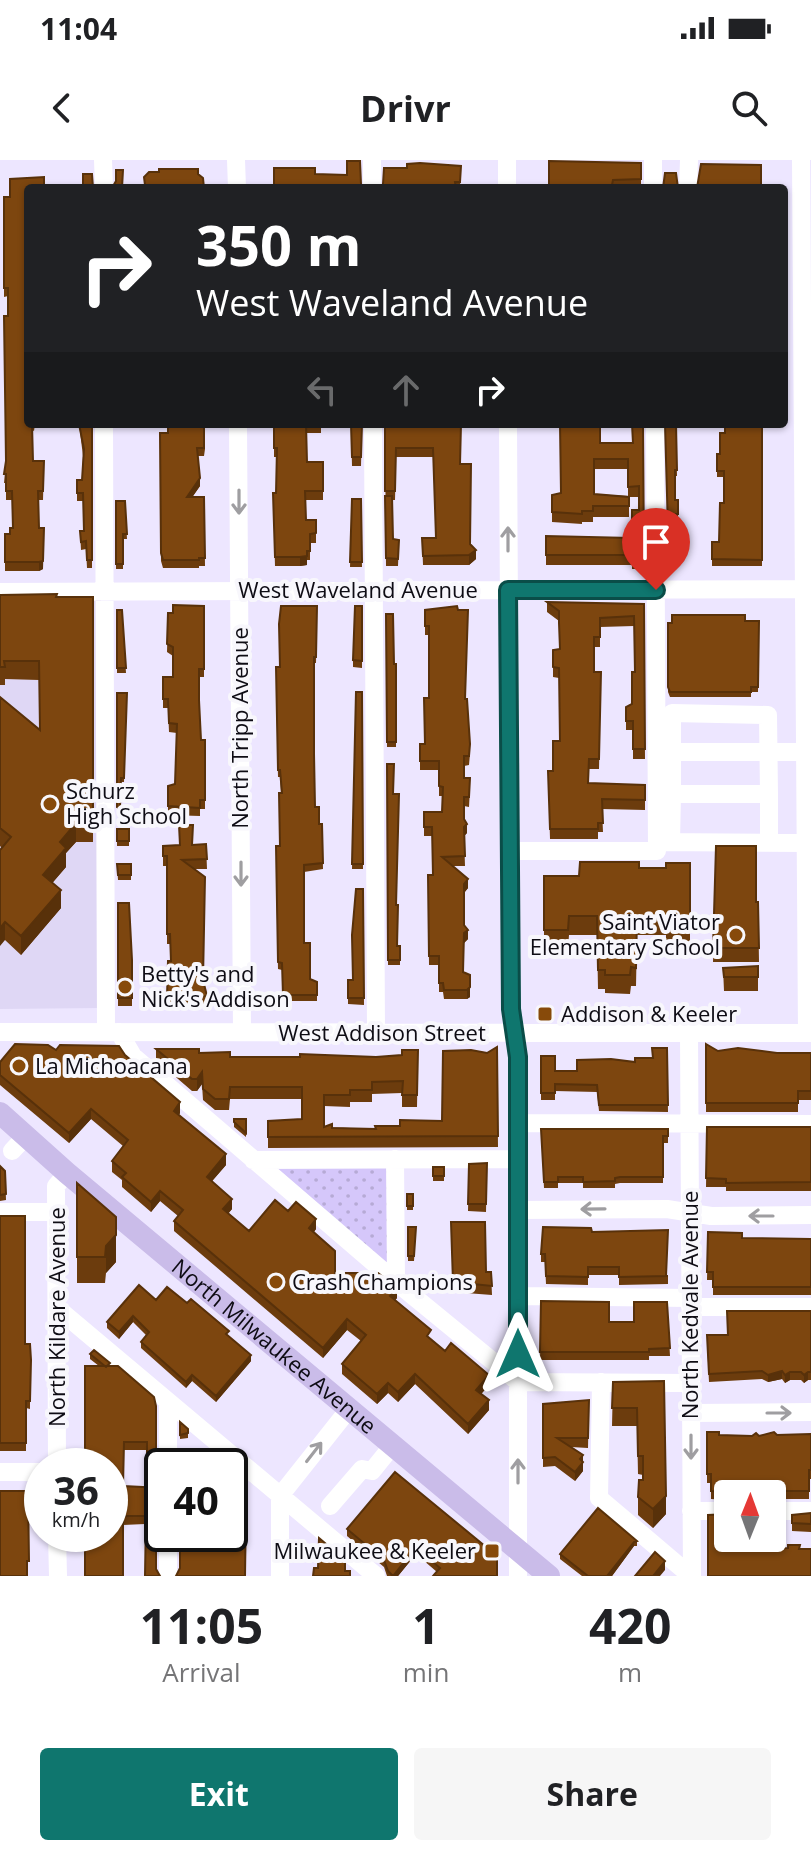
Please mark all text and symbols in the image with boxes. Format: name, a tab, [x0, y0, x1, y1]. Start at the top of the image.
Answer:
text: 11:04	[40, 8, 117, 49]
text: Drivr	[360, 84, 451, 133]
icon: back	[40, 86, 84, 130]
icon: search	[727, 86, 771, 130]
text: 350 m	[196, 206, 362, 282]
icon: right	[64, 216, 168, 320]
text: West Waveland Avenue	[196, 278, 588, 327]
icon: left	[300, 368, 344, 412]
icon: ahead	[384, 368, 428, 412]
icon: right	[468, 368, 512, 412]
one-way arrow	[231, 488, 246, 515]
pin	[622, 508, 690, 590]
icon: arrive	[634, 520, 678, 564]
one-way arrow	[500, 526, 516, 553]
street label: West Waveland Avenue	[238, 574, 478, 604]
street label: North Tripp Avenue	[224, 627, 254, 829]
place label: Schurz High School	[66, 775, 187, 830]
marker: Schurz High School	[41, 795, 59, 813]
one-way arrow	[233, 860, 249, 887]
place label: Saint Viator Elementary School	[530, 906, 720, 961]
marker: Saint Viator Elementary School	[727, 926, 745, 944]
place label: Betty's and Nick's Addison	[141, 958, 290, 1013]
marker: Betty's and Nick's Addison	[116, 978, 134, 996]
place label: Addison & Keeler	[561, 998, 737, 1028]
marker: Addison & Keeler	[536, 1005, 554, 1023]
street label: West Addison Street	[278, 1017, 486, 1047]
place label: La Michoacana	[35, 1050, 188, 1080]
marker: La Michoacana	[10, 1057, 28, 1075]
street label: North Kedvale Avenue	[674, 1191, 704, 1419]
one-way arrow	[580, 1202, 607, 1217]
street label: North Kildare Avenue	[41, 1207, 71, 1427]
one-way arrow	[748, 1208, 775, 1224]
street label: North Milwaukee Avenue	[166, 1251, 384, 1440]
place label: Crash Champions	[292, 1266, 473, 1296]
marker: Crash Champions	[267, 1273, 285, 1291]
position arrow	[476, 1312, 560, 1396]
one-way arrow	[765, 1405, 792, 1421]
one-way arrow	[683, 1433, 699, 1460]
one-way arrow	[306, 1442, 323, 1463]
speed limit sign: 40	[144, 1448, 248, 1552]
one-way arrow	[510, 1458, 526, 1485]
text: 36	[53, 1462, 99, 1517]
north arrow	[714, 1480, 786, 1552]
map controls	[714, 1480, 786, 1552]
text: km/h	[52, 1506, 100, 1533]
place label: Milwaukee & Keeler	[274, 1535, 476, 1565]
marker: Milwaukee & Keeler	[483, 1542, 501, 1560]
text: 11:05	[140, 1593, 263, 1658]
text: 1	[412, 1593, 440, 1658]
text: 420	[589, 1593, 671, 1658]
text: Arrival	[162, 1654, 241, 1690]
text: min	[403, 1654, 449, 1690]
text: m	[618, 1654, 642, 1690]
button: Exit	[40, 1748, 398, 1840]
button: Share	[414, 1748, 771, 1840]

